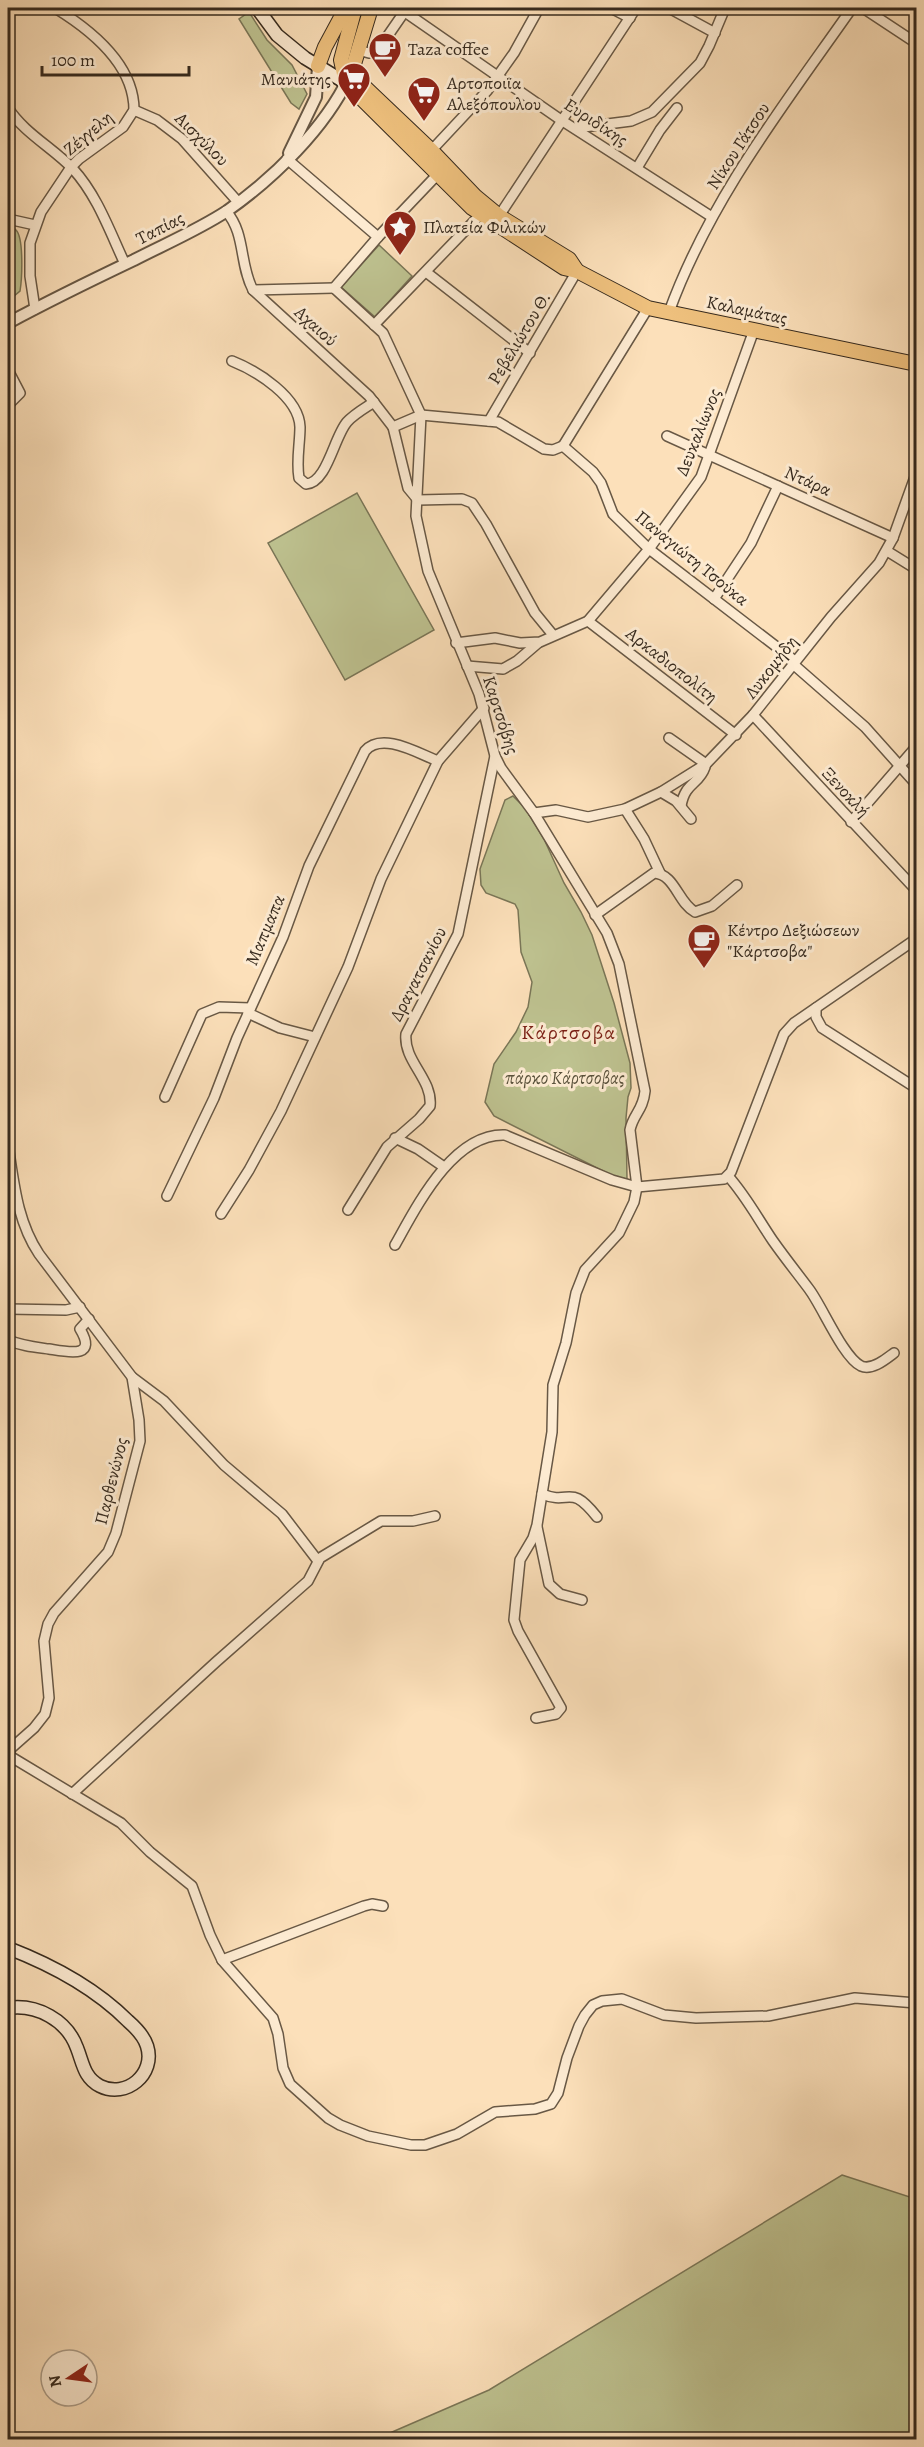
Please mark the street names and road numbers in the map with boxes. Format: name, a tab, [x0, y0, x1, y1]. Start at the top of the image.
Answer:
street label: Ευριδίκης	[559, 92, 633, 152]
street label: Νίκου Γάτσου	[701, 98, 775, 194]
street label: Ζέγγελη	[58, 105, 118, 161]
street label: Αισχύλου	[169, 106, 234, 171]
street label: Ταπίας	[132, 206, 188, 250]
street label: Ρεβελιώτου Θ.	[482, 287, 556, 389]
street label: Καλαμάτας	[704, 290, 790, 330]
street label: Αχαιού	[289, 300, 343, 352]
street label: Δευκαλίωνος	[670, 385, 726, 479]
street label: Ντάρα	[781, 460, 835, 502]
street label: Παναγιώτη Τσούκα	[630, 505, 754, 611]
street label: Αρκαδιοπολίτη	[620, 621, 723, 708]
street label: Λυκομήδη	[738, 630, 803, 704]
street label: Καρτσόβης	[477, 673, 525, 757]
street label: Ξενοκλή	[817, 762, 875, 822]
street label: Μαπμαπα	[239, 891, 291, 969]
street label: Δραγατσανίου	[384, 923, 452, 1025]
street label: Παρθενώνος	[89, 1435, 133, 1527]

